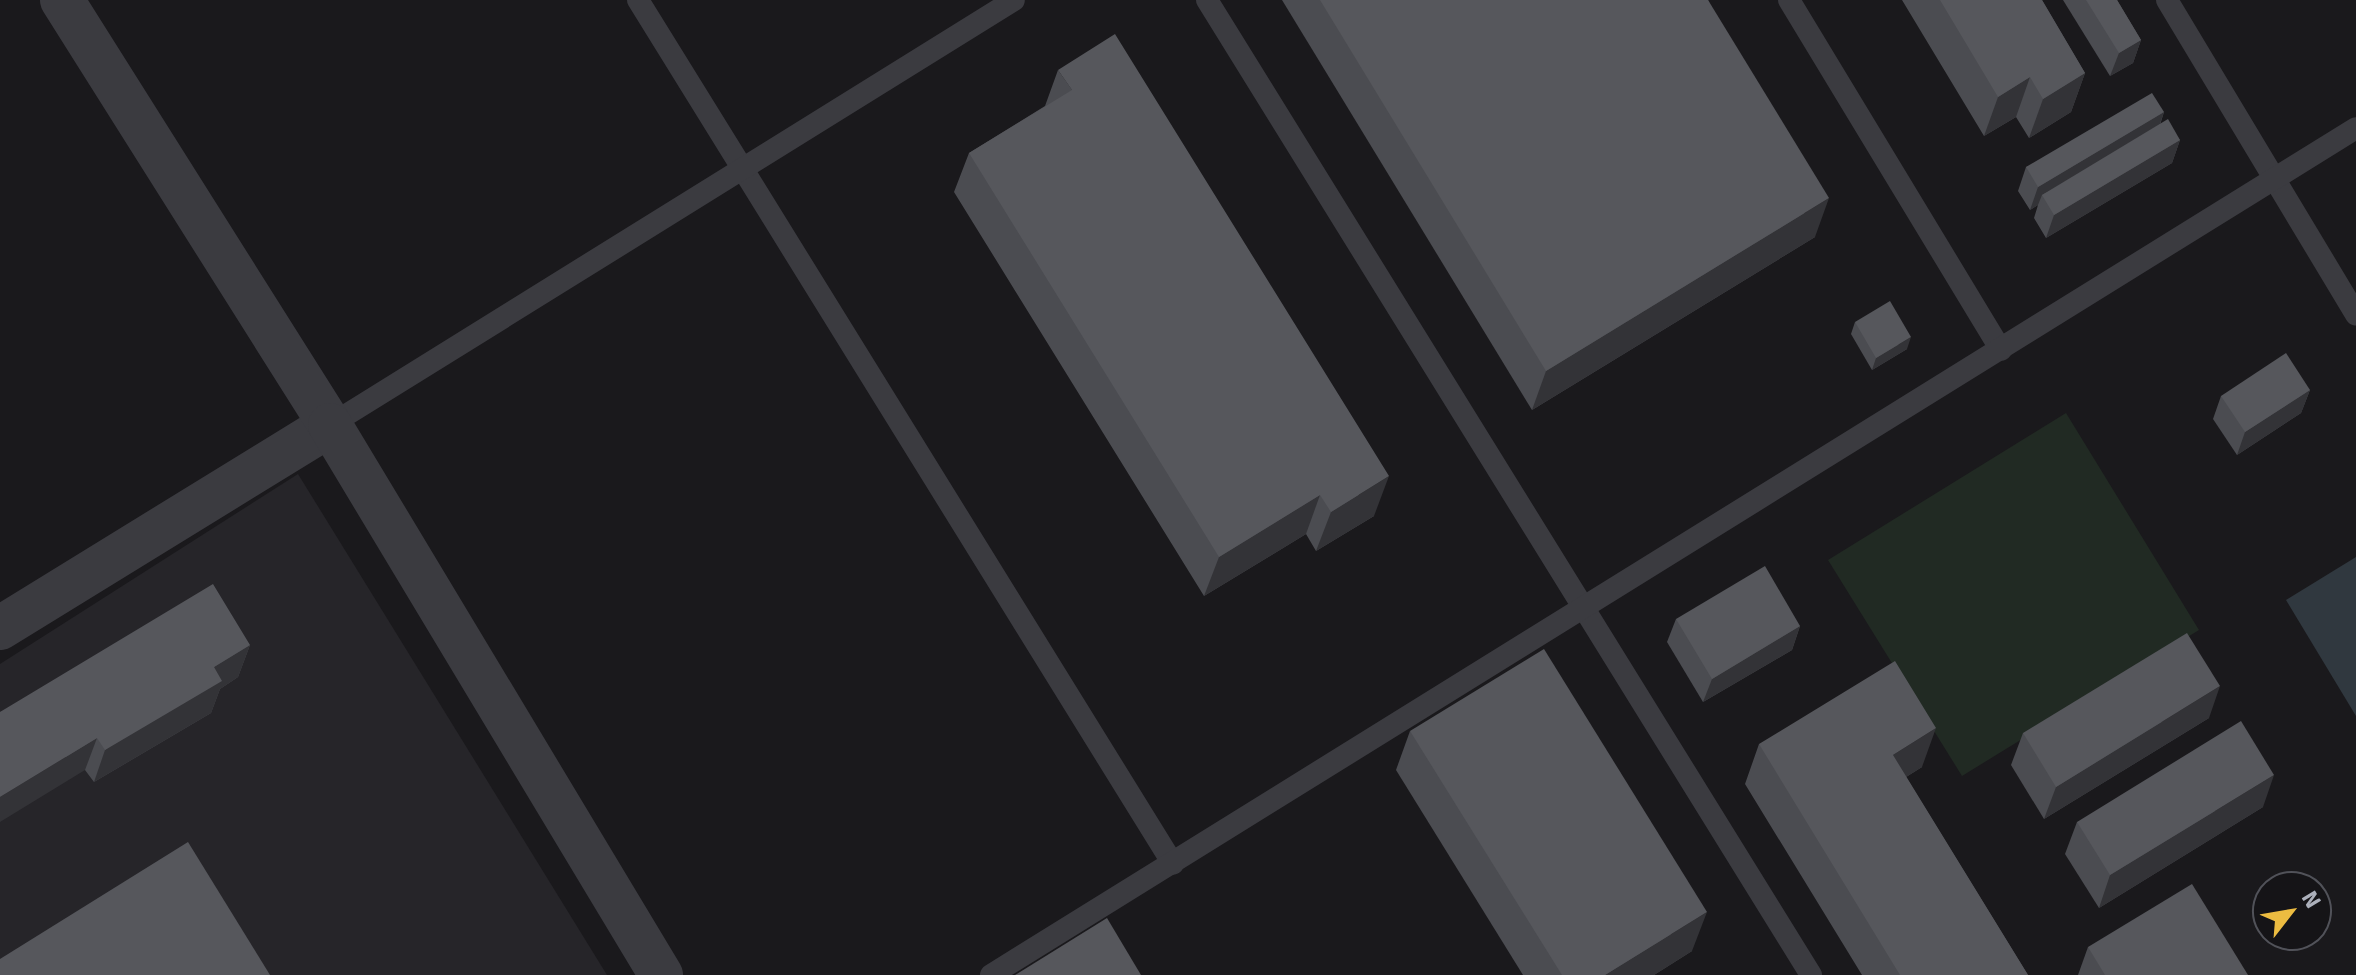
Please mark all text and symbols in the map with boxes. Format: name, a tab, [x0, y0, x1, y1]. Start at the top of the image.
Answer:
north arrow	[2252, 871, 2332, 951]
text: N	[2296, 886, 2327, 913]

